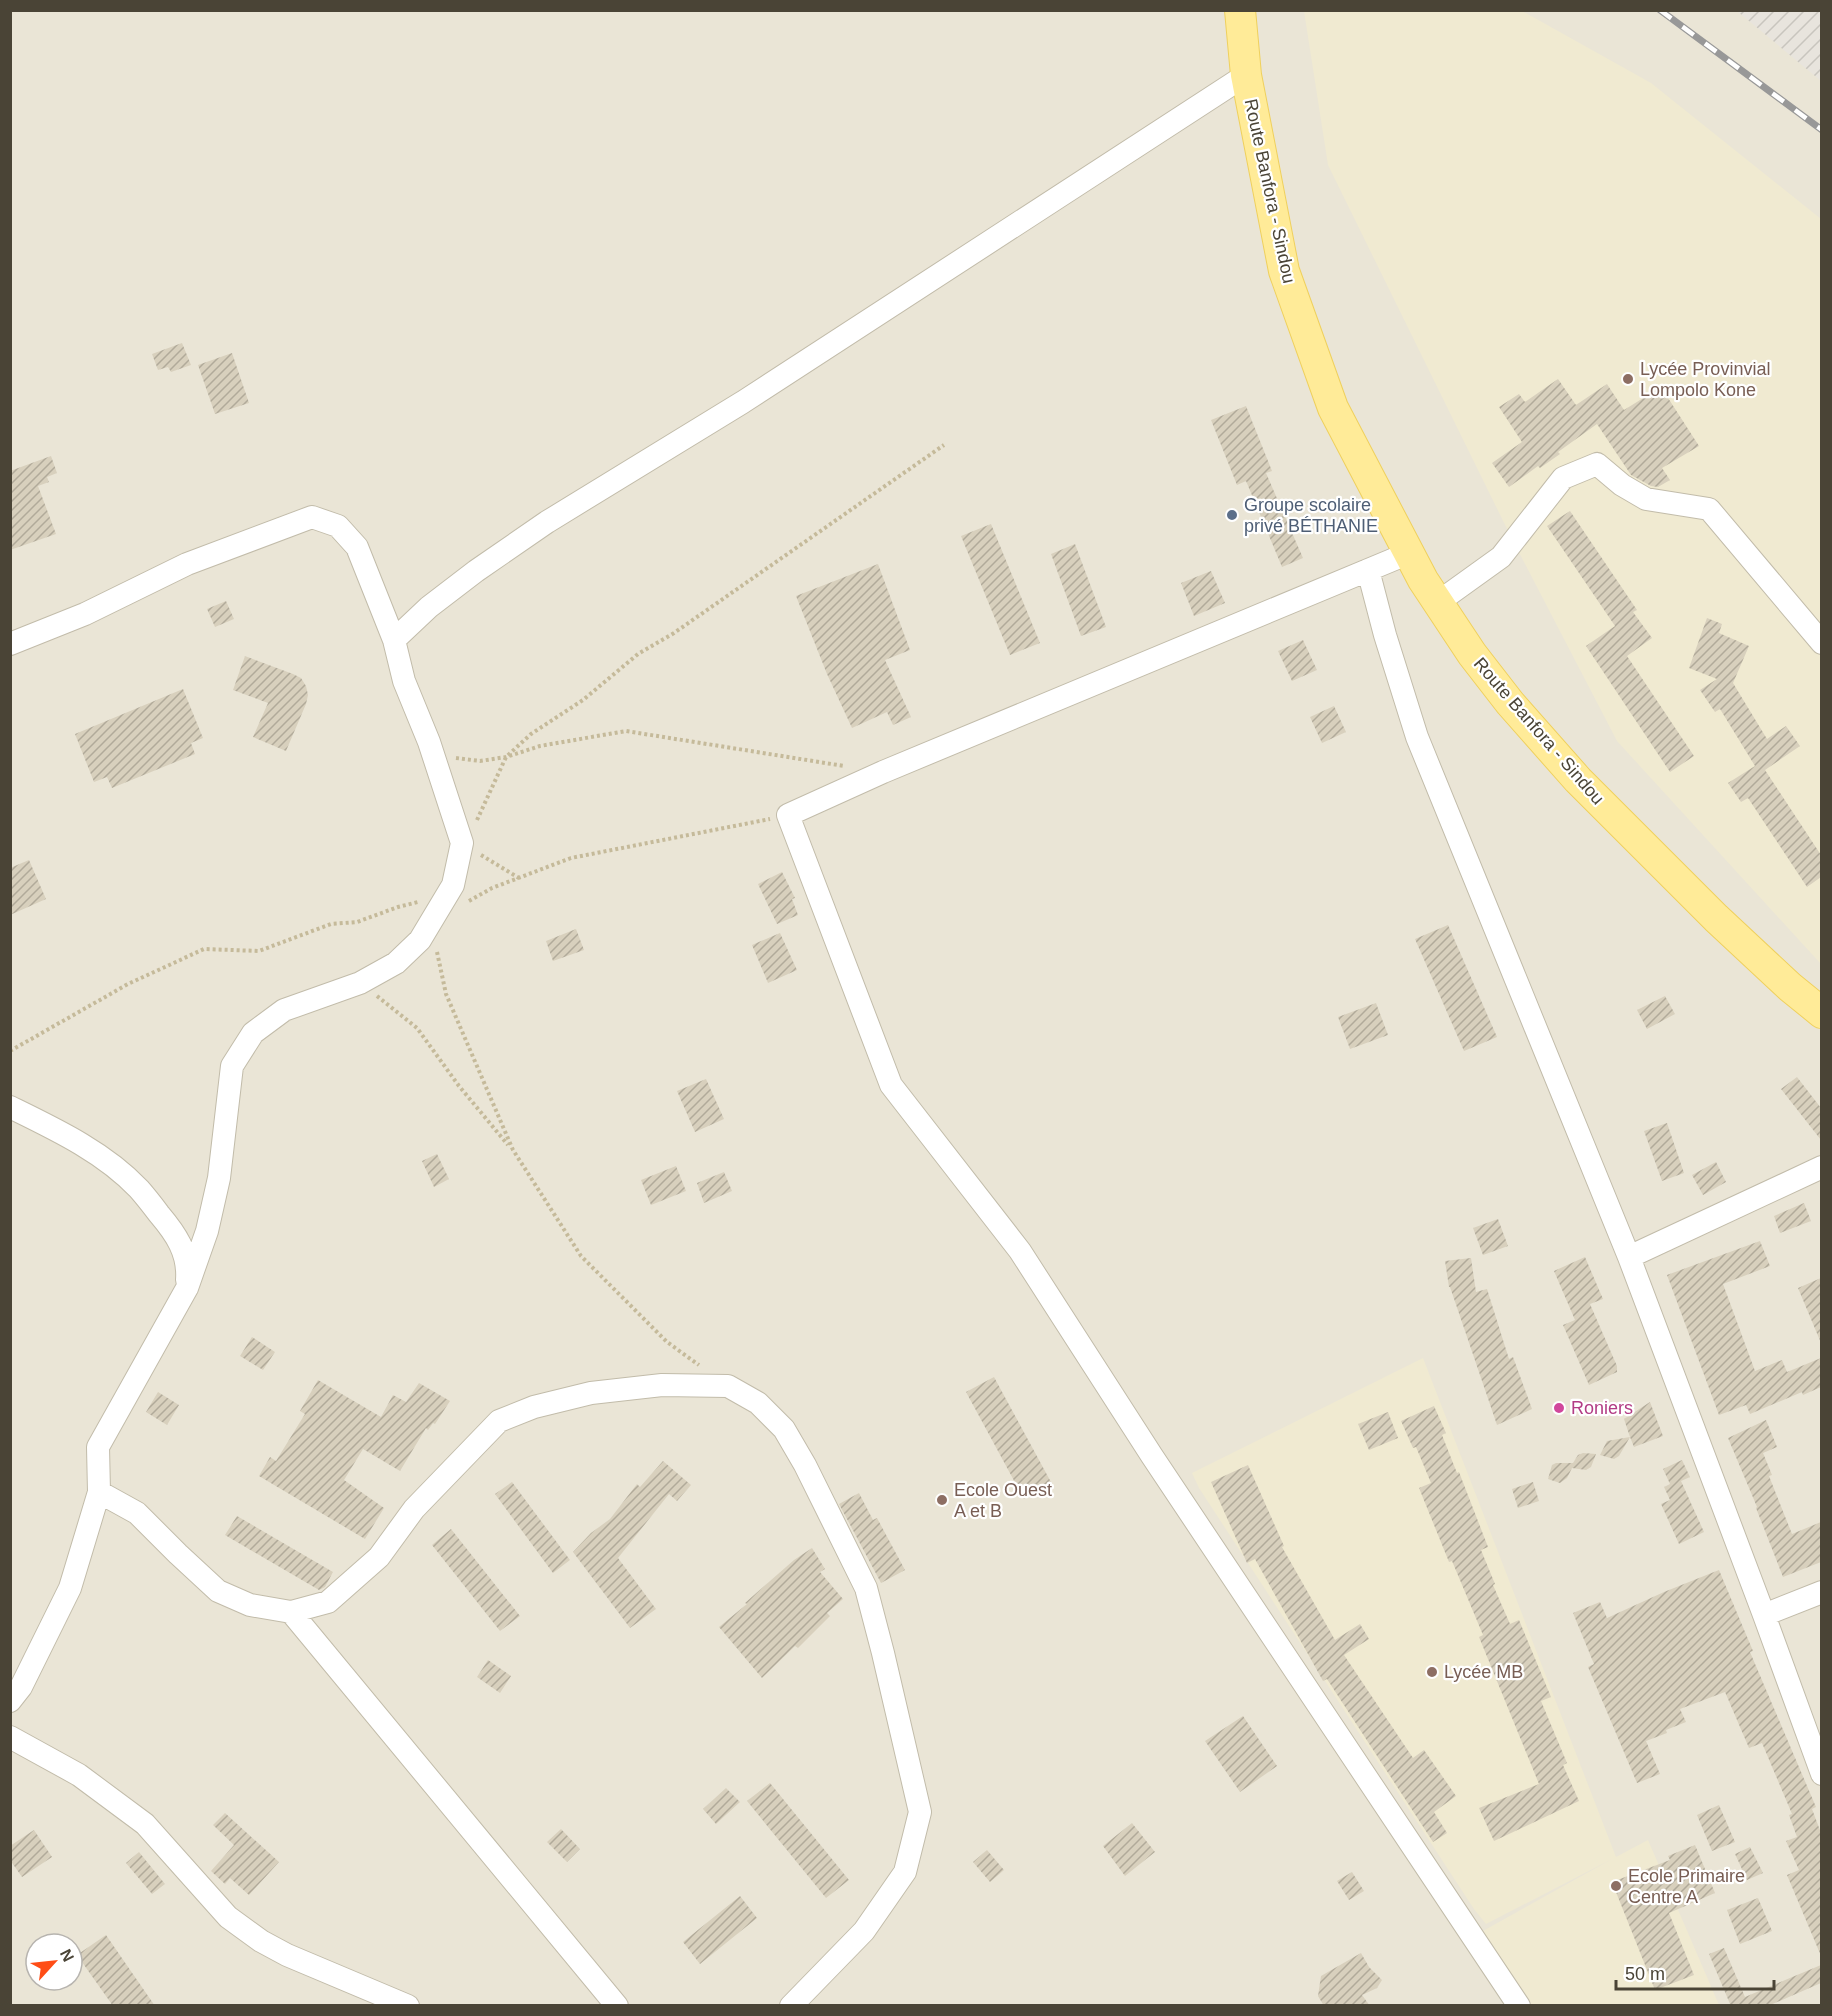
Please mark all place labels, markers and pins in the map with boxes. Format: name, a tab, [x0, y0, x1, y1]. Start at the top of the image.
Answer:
place label: Lycée Provinvial Lompolo Kone	[1640, 359, 1770, 400]
marker: Lycée Provinvial Lompolo Kone	[1621, 372, 1635, 386]
place label: Groupe scolaire privé BÉTHANIE	[1244, 495, 1378, 536]
marker: Groupe scolaire privé BÉTHANIE	[1225, 508, 1239, 522]
place label: Roniers	[1571, 1398, 1633, 1418]
marker: Roniers	[1552, 1401, 1566, 1415]
place label: Ecole Ouest A et B	[954, 1480, 1052, 1521]
marker: Ecole Ouest A et B	[935, 1493, 949, 1507]
place label: Lycée MB	[1444, 1662, 1523, 1682]
marker: Lycée MB	[1425, 1665, 1439, 1679]
place label: Ecole Primaire Centre A	[1628, 1866, 1745, 1907]
marker: Ecole Primaire Centre A	[1609, 1879, 1623, 1893]

